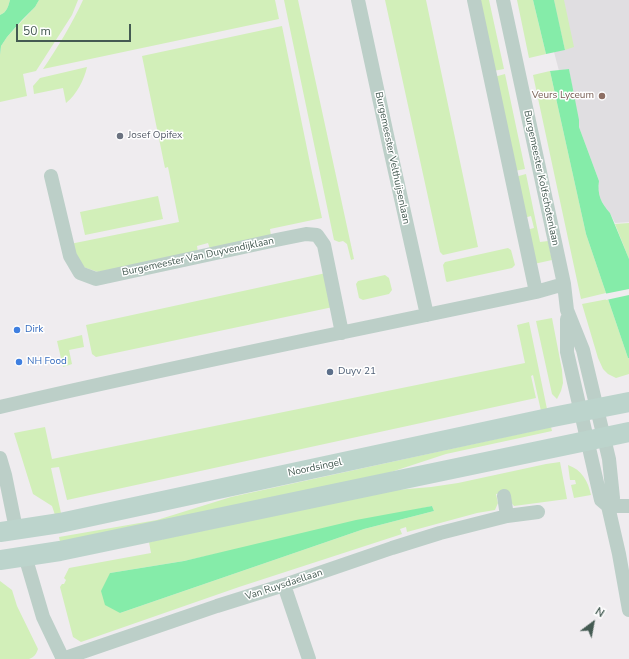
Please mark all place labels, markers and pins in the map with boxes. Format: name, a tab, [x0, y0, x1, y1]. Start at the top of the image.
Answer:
place label: Veurs Lyceum	[532, 90, 594, 102]
marker: Veurs Lyceum	[597, 91, 607, 101]
place label: Josef Opifex	[128, 130, 182, 142]
marker: Josef Opifex	[115, 131, 125, 141]
place label: Dirk	[25, 324, 43, 336]
marker: Dirk	[12, 325, 22, 335]
place label: NH Food	[27, 356, 67, 368]
marker: NH Food	[14, 357, 24, 367]
place label: Duyv 21	[338, 366, 376, 378]
marker: Duyv 21	[325, 367, 335, 377]

